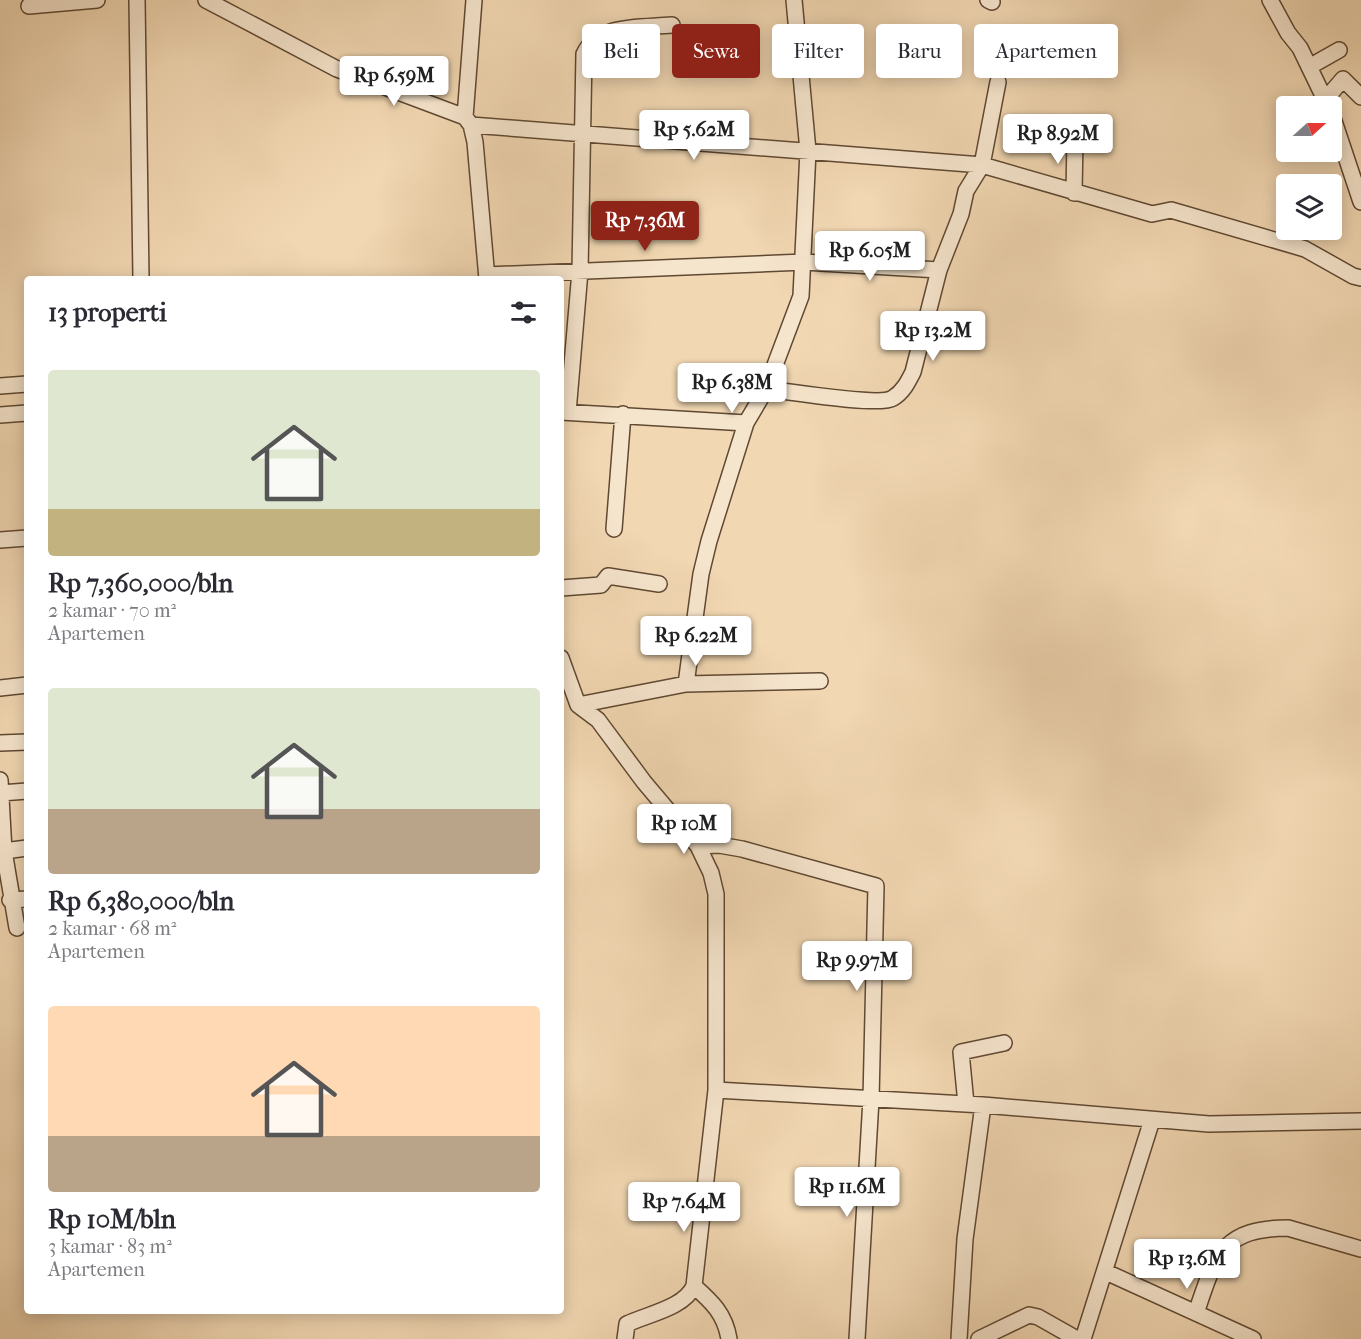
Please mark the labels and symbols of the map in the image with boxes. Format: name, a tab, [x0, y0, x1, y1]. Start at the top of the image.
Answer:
pin: Rp 6.59M	[332, 56, 456, 107]
north arrow	[1276, 96, 1342, 162]
pin: Rp 5.62M	[632, 110, 756, 161]
pin: Rp 8.92M	[996, 114, 1120, 165]
pin: Rp 7.36M	[583, 201, 707, 252]
pin: Rp 6.05M	[808, 231, 932, 282]
pin: Rp 13.2M	[871, 311, 995, 362]
pin: Rp 6.38M	[670, 363, 794, 414]
pin: Rp 6.22M	[634, 616, 758, 667]
pin: Rp 10M	[635, 804, 733, 855]
pin: Rp 9.97M	[795, 941, 919, 992]
pin: Rp 11.6M	[785, 1167, 909, 1218]
pin: Rp 7.64M	[622, 1182, 746, 1233]
pin: Rp 13.6M	[1125, 1239, 1249, 1290]

